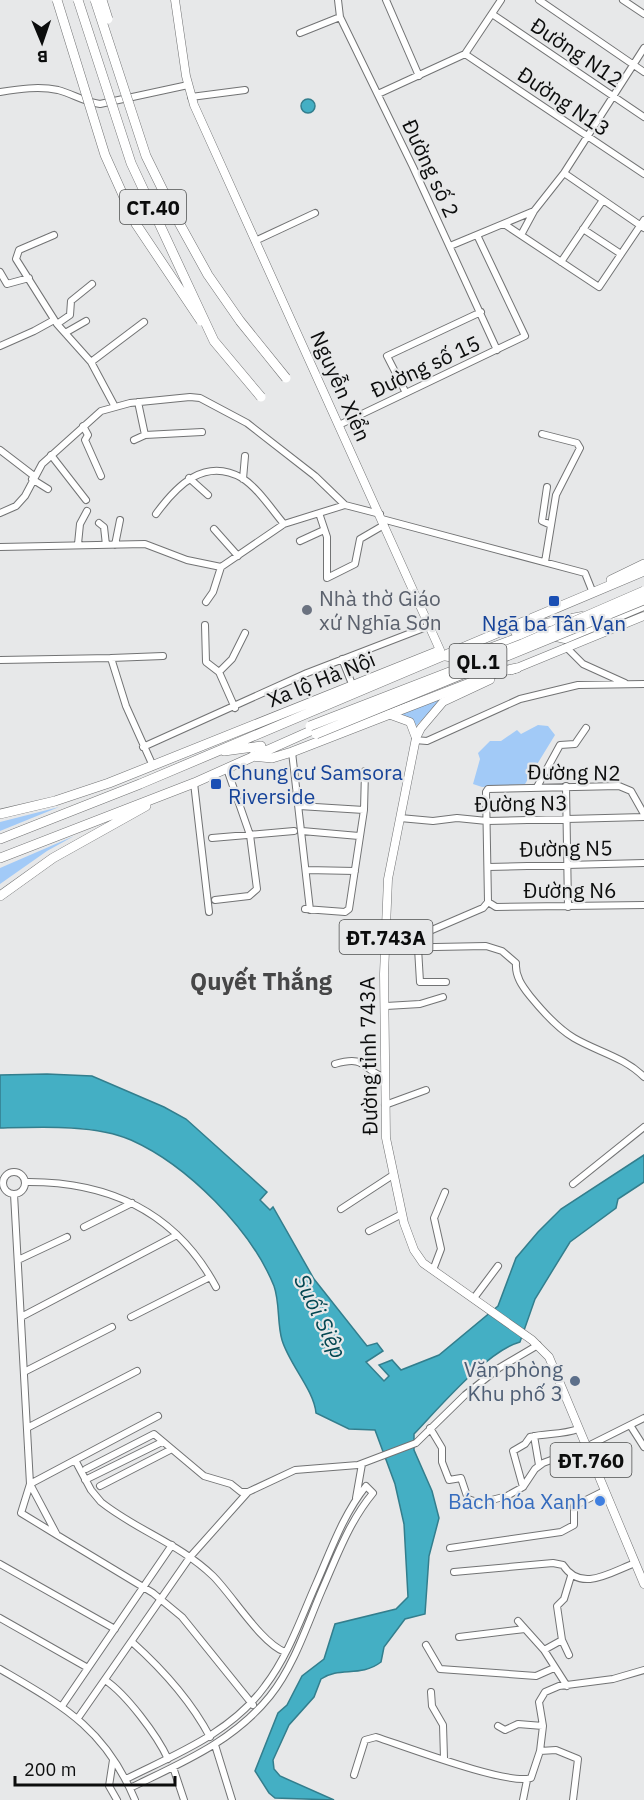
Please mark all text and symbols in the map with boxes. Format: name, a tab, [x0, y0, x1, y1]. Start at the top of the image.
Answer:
street label: Đường N12	[525, 11, 629, 93]
north arrow	[12, 12, 72, 72]
text: B	[37, 47, 48, 67]
street label: Đường N13	[512, 60, 616, 142]
street label: Đường số 2	[396, 114, 466, 222]
road number: CT.40	[120, 190, 186, 224]
street label: Nguyễn Xiển	[304, 326, 378, 446]
street label: Đường số 15	[366, 328, 484, 404]
place label: Nhà thờ Giáo xứ Nghĩa Sơn	[319, 584, 442, 636]
marker: Ngã ba Tân Vạn	[547, 594, 561, 608]
marker: Nhà thờ Giáo xứ Nghĩa Sơn	[300, 603, 314, 617]
place label: Ngã ba Tân Vạn	[482, 609, 626, 637]
road number: QL.1	[450, 644, 506, 678]
street label: Xa lộ Hà Nội	[263, 645, 379, 713]
street label: Đường N2	[527, 757, 621, 787]
place label: Chung cư Samsora Riverside	[228, 758, 403, 810]
marker: Chung cư Samsora Riverside	[209, 777, 223, 791]
street label: Đường N3	[474, 788, 568, 818]
street label: Đường N5	[519, 833, 613, 863]
street label: Đường N6	[523, 876, 617, 904]
road number: ĐT.743A	[340, 920, 432, 954]
district label: Quyết Thắng	[190, 965, 333, 997]
street label: Đường tỉnh 743A	[353, 977, 383, 1135]
water label: Suối Siệp	[288, 1269, 354, 1363]
place label: Văn phòng Khu phố 3	[464, 1355, 563, 1407]
marker: Văn phòng Khu phố 3	[568, 1374, 582, 1388]
road number: ĐT.760	[550, 1443, 632, 1477]
place label: Bách hóa Xanh	[448, 1487, 588, 1515]
marker: Bách hóa Xanh	[593, 1494, 607, 1508]
scale bar	[15, 1749, 176, 1787]
text: 200 m	[24, 1758, 76, 1781]

